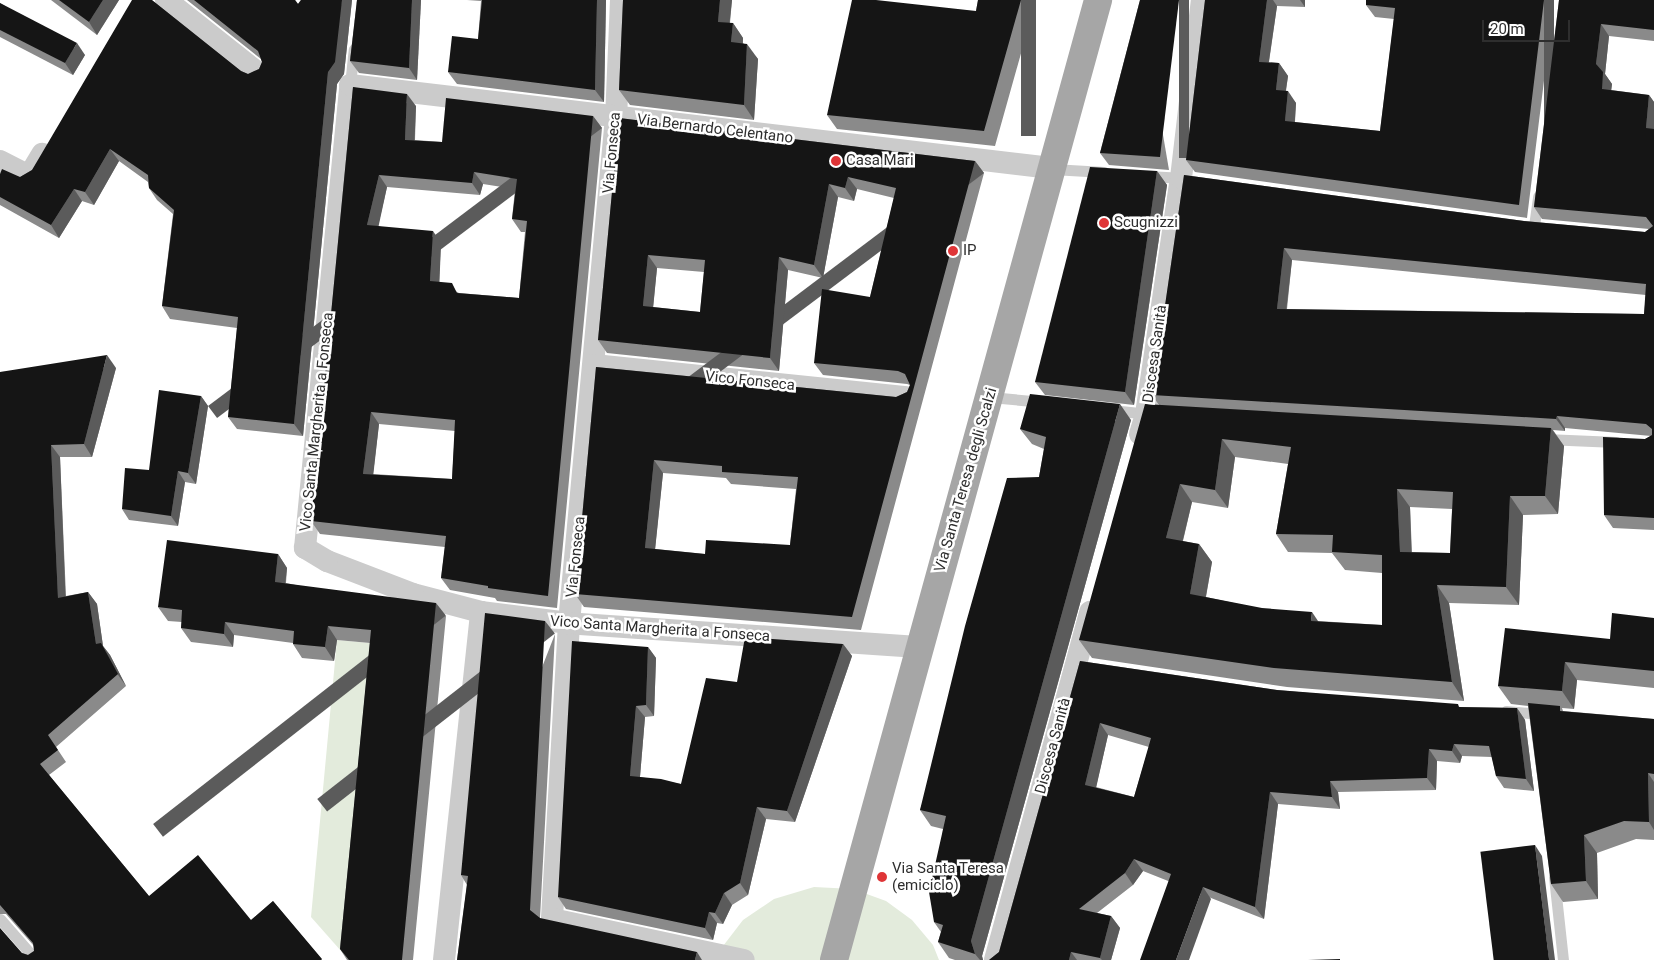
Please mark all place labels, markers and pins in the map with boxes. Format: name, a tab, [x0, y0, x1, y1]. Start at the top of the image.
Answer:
place label: Casa Mari	[846, 152, 914, 170]
marker: Casa Mari	[830, 155, 842, 167]
place label: Scugnizzi	[1114, 214, 1178, 232]
marker: Scugnizzi	[1098, 217, 1110, 229]
place label: IP	[963, 242, 977, 260]
marker: IP	[947, 245, 959, 257]
place label: Via Santa Teresa (emiciclo)	[892, 859, 1004, 894]
marker: Via Santa Teresa (emiciclo)	[876, 871, 888, 883]

